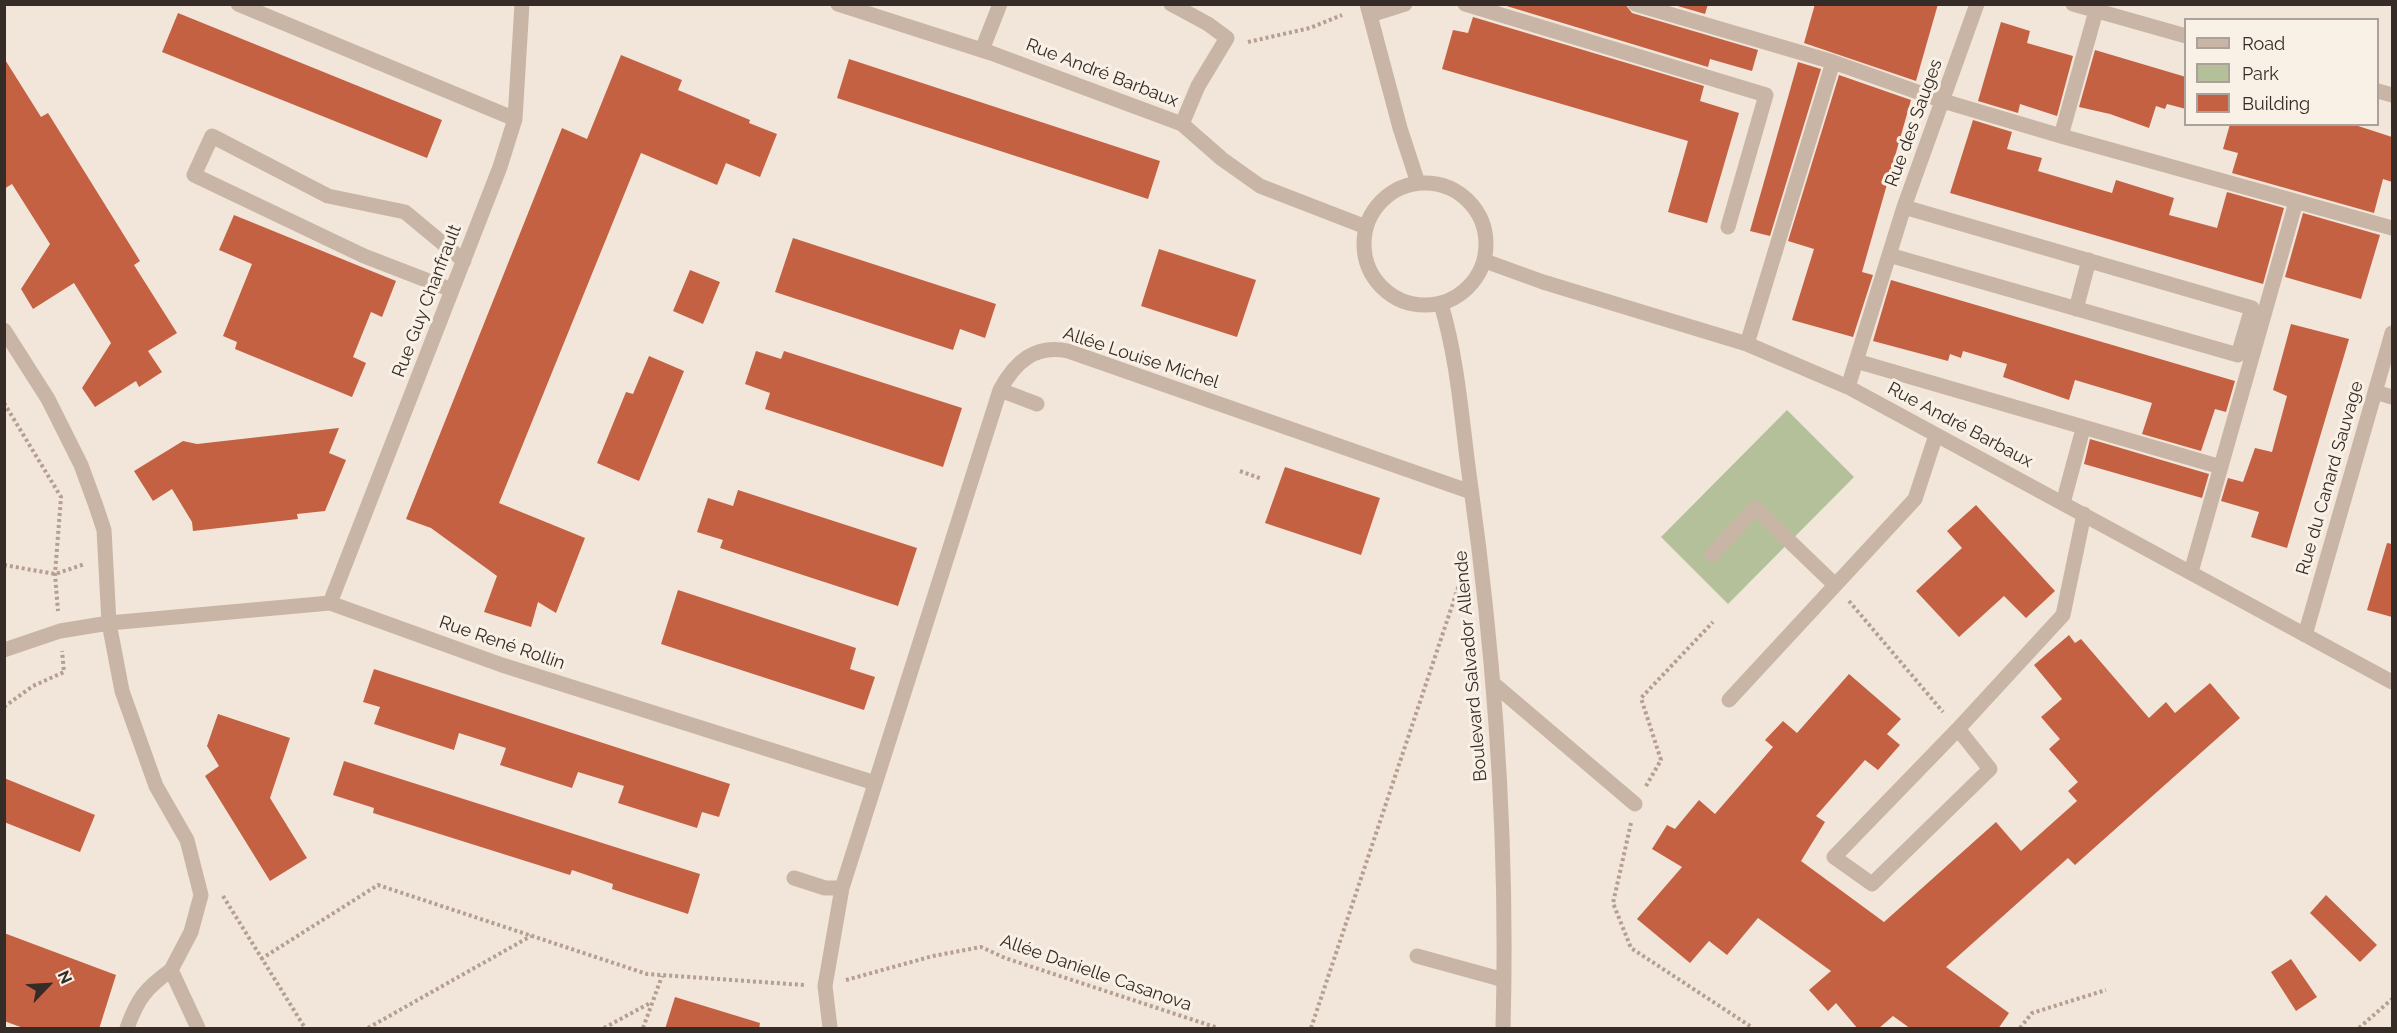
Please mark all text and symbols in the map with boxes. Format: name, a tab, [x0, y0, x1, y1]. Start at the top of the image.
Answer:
legend	[2184, 18, 2379, 126]
text: Road	[2242, 33, 2285, 54]
street label: Rue André Barbaux	[1023, 34, 1181, 112]
street label: Rue des Sauges	[1881, 56, 1947, 190]
text: Park	[2242, 63, 2279, 84]
text: Building	[2242, 93, 2310, 114]
street label: Rue Guy Chanfrault	[388, 221, 466, 381]
street label: Allée Louise Michel	[1060, 323, 1222, 393]
street label: Rue André Barbaux	[1884, 378, 2036, 472]
street label: Rue du Canard Sauvage	[2292, 379, 2368, 577]
street label: Boulevard Salvador Allende	[1450, 550, 1492, 782]
street label: Rue René Rollin	[436, 611, 568, 675]
street label: Allée Danielle Casanova	[997, 930, 1195, 1016]
north arrow	[18, 955, 78, 1015]
text: N	[54, 968, 76, 987]

